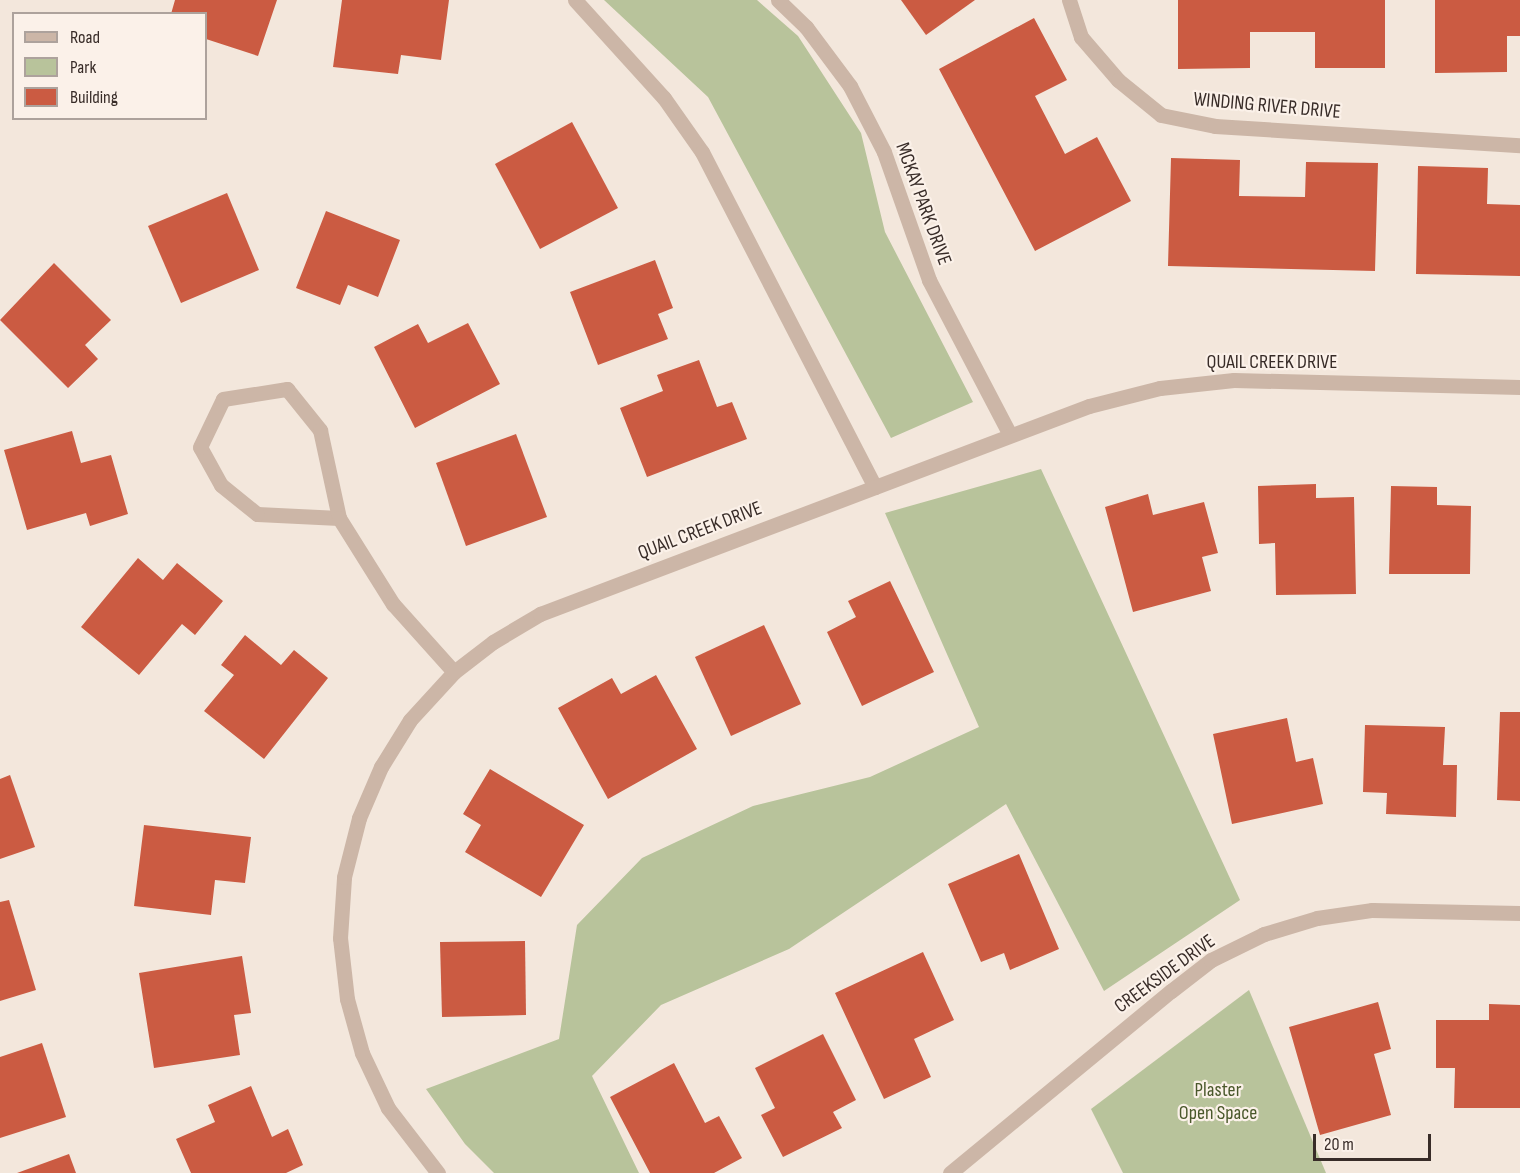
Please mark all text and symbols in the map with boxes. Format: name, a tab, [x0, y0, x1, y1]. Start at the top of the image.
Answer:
legend	[12, 12, 207, 120]
text: Road	[70, 27, 100, 48]
text: Park	[70, 57, 96, 78]
text: Building	[70, 87, 118, 108]
street label: WINDING RIVER DRIVE	[1192, 88, 1342, 124]
street label: MCKAY PARK DRIVE	[890, 140, 956, 268]
street label: QUAIL CREEK DRIVE	[1207, 350, 1337, 374]
street label: QUAIL CREEK DRIVE	[635, 496, 765, 566]
street label: CREEKSIDE DRIVE	[1110, 929, 1220, 1019]
park label: Plaster Open Space	[1179, 1078, 1257, 1125]
scale bar	[1316, 1122, 1434, 1160]
text: 20 m	[1324, 1134, 1354, 1155]

